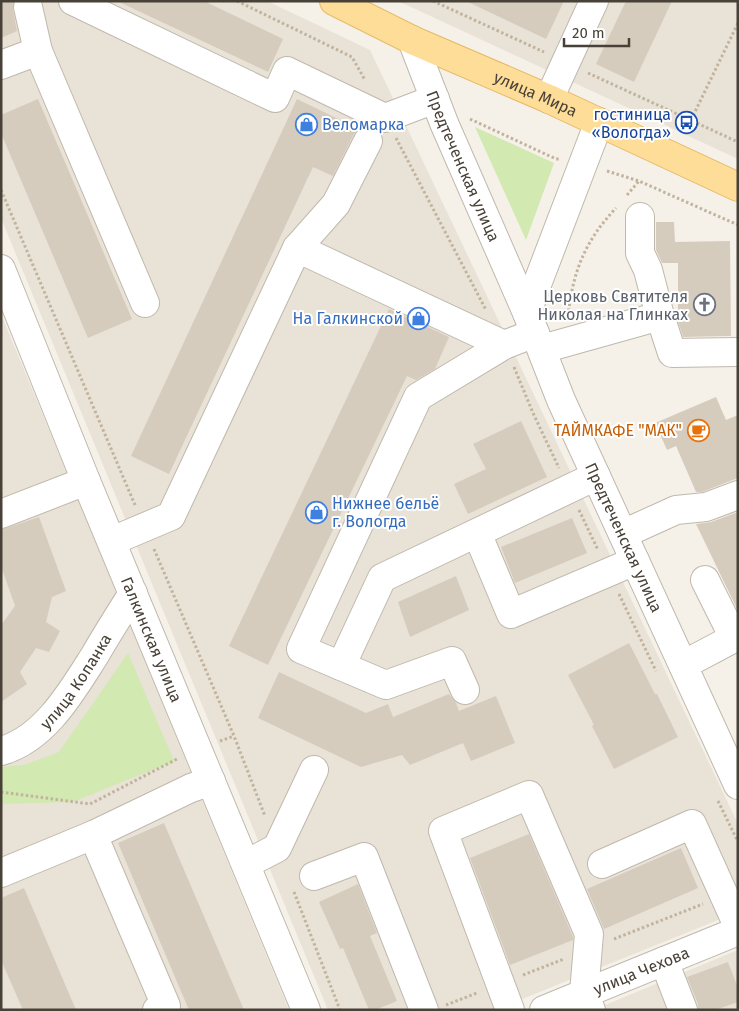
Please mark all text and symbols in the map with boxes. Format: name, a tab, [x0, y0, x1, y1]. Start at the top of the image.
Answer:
scale bar	[564, 15, 629, 47]
text: 20 m	[572, 24, 605, 42]
street label: улица Мира	[491, 67, 580, 121]
street label: Предтеченская улица	[422, 88, 504, 245]
place label: гостиница «Вологда»	[592, 105, 671, 142]
bus stop icon: гостиница «Вологда»	[675, 111, 699, 135]
shop icon: Веломарка	[294, 112, 318, 136]
place label: Веломарка	[322, 115, 405, 134]
place label: Церковь Святителя Николая на Глинках	[537, 287, 688, 324]
church icon: Церковь Святителя Николая на Глинках	[692, 293, 716, 317]
shop icon: На Галкинской	[407, 306, 431, 330]
place label: На Галкинской	[293, 309, 403, 328]
cafe icon: ТАЙМКАФЕ "МАК"	[686, 418, 710, 442]
place label: ТАЙМКАФЕ "МАК"	[554, 421, 682, 440]
street label: Предтеченская улица	[581, 460, 666, 615]
place label: Нижнее бельё г. Вологда	[332, 494, 439, 531]
shop icon: Нижнее бельё г. Вологда	[304, 500, 328, 524]
street label: Галкинская улица	[117, 574, 186, 705]
street label: улица Копанка	[36, 630, 115, 733]
street label: улица Чехова	[591, 943, 692, 999]

